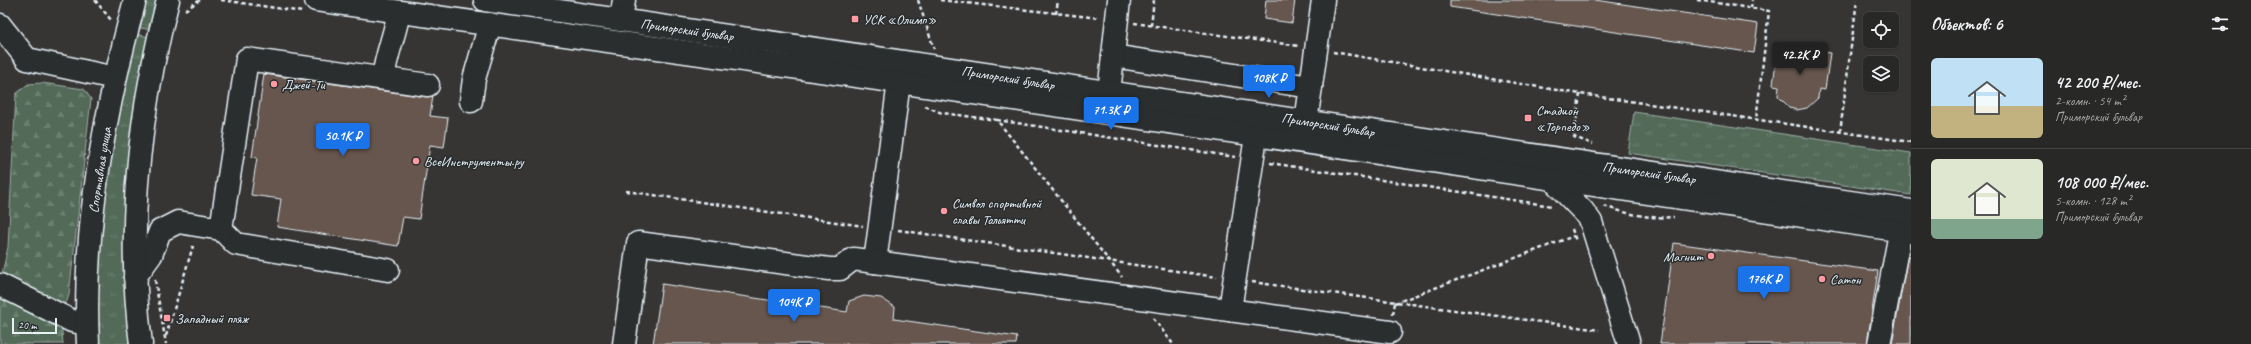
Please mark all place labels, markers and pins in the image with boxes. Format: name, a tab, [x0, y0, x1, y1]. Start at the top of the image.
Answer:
place label: УСК «Олимп»	[863, 11, 937, 28]
marker: УСК «Олимп»	[850, 14, 860, 24]
pin: 42.2K ₽	[1763, 42, 1837, 76]
pin: 108K ₽	[1236, 65, 1302, 99]
place label: Джей-Ти	[282, 76, 326, 93]
marker: Джей-Ти	[269, 79, 279, 89]
pin: 71.3K ₽	[1074, 97, 1148, 131]
place label: Стадион «Торпедо»	[1536, 102, 1590, 135]
marker: Стадион «Торпедо»	[1523, 113, 1533, 123]
pin: 50.1K ₽	[306, 123, 380, 157]
place label: ВсеИнструменты.ру	[424, 153, 525, 170]
marker: ВсеИнструменты.ру	[411, 156, 421, 166]
place label: Символ спортивной славы Тольятти	[952, 195, 1042, 228]
marker: Символ спортивной славы Тольятти	[939, 206, 949, 216]
place label: Магнит	[1663, 248, 1704, 265]
marker: Магнит	[1706, 251, 1716, 261]
pin: 176K ₽	[1731, 266, 1797, 300]
place label: Сатон	[1830, 271, 1862, 288]
marker: Сатон	[1817, 274, 1827, 284]
pin: 104K ₽	[761, 289, 827, 323]
place label: Западный пляж	[175, 310, 249, 327]
marker: Западный пляж	[162, 313, 172, 323]

